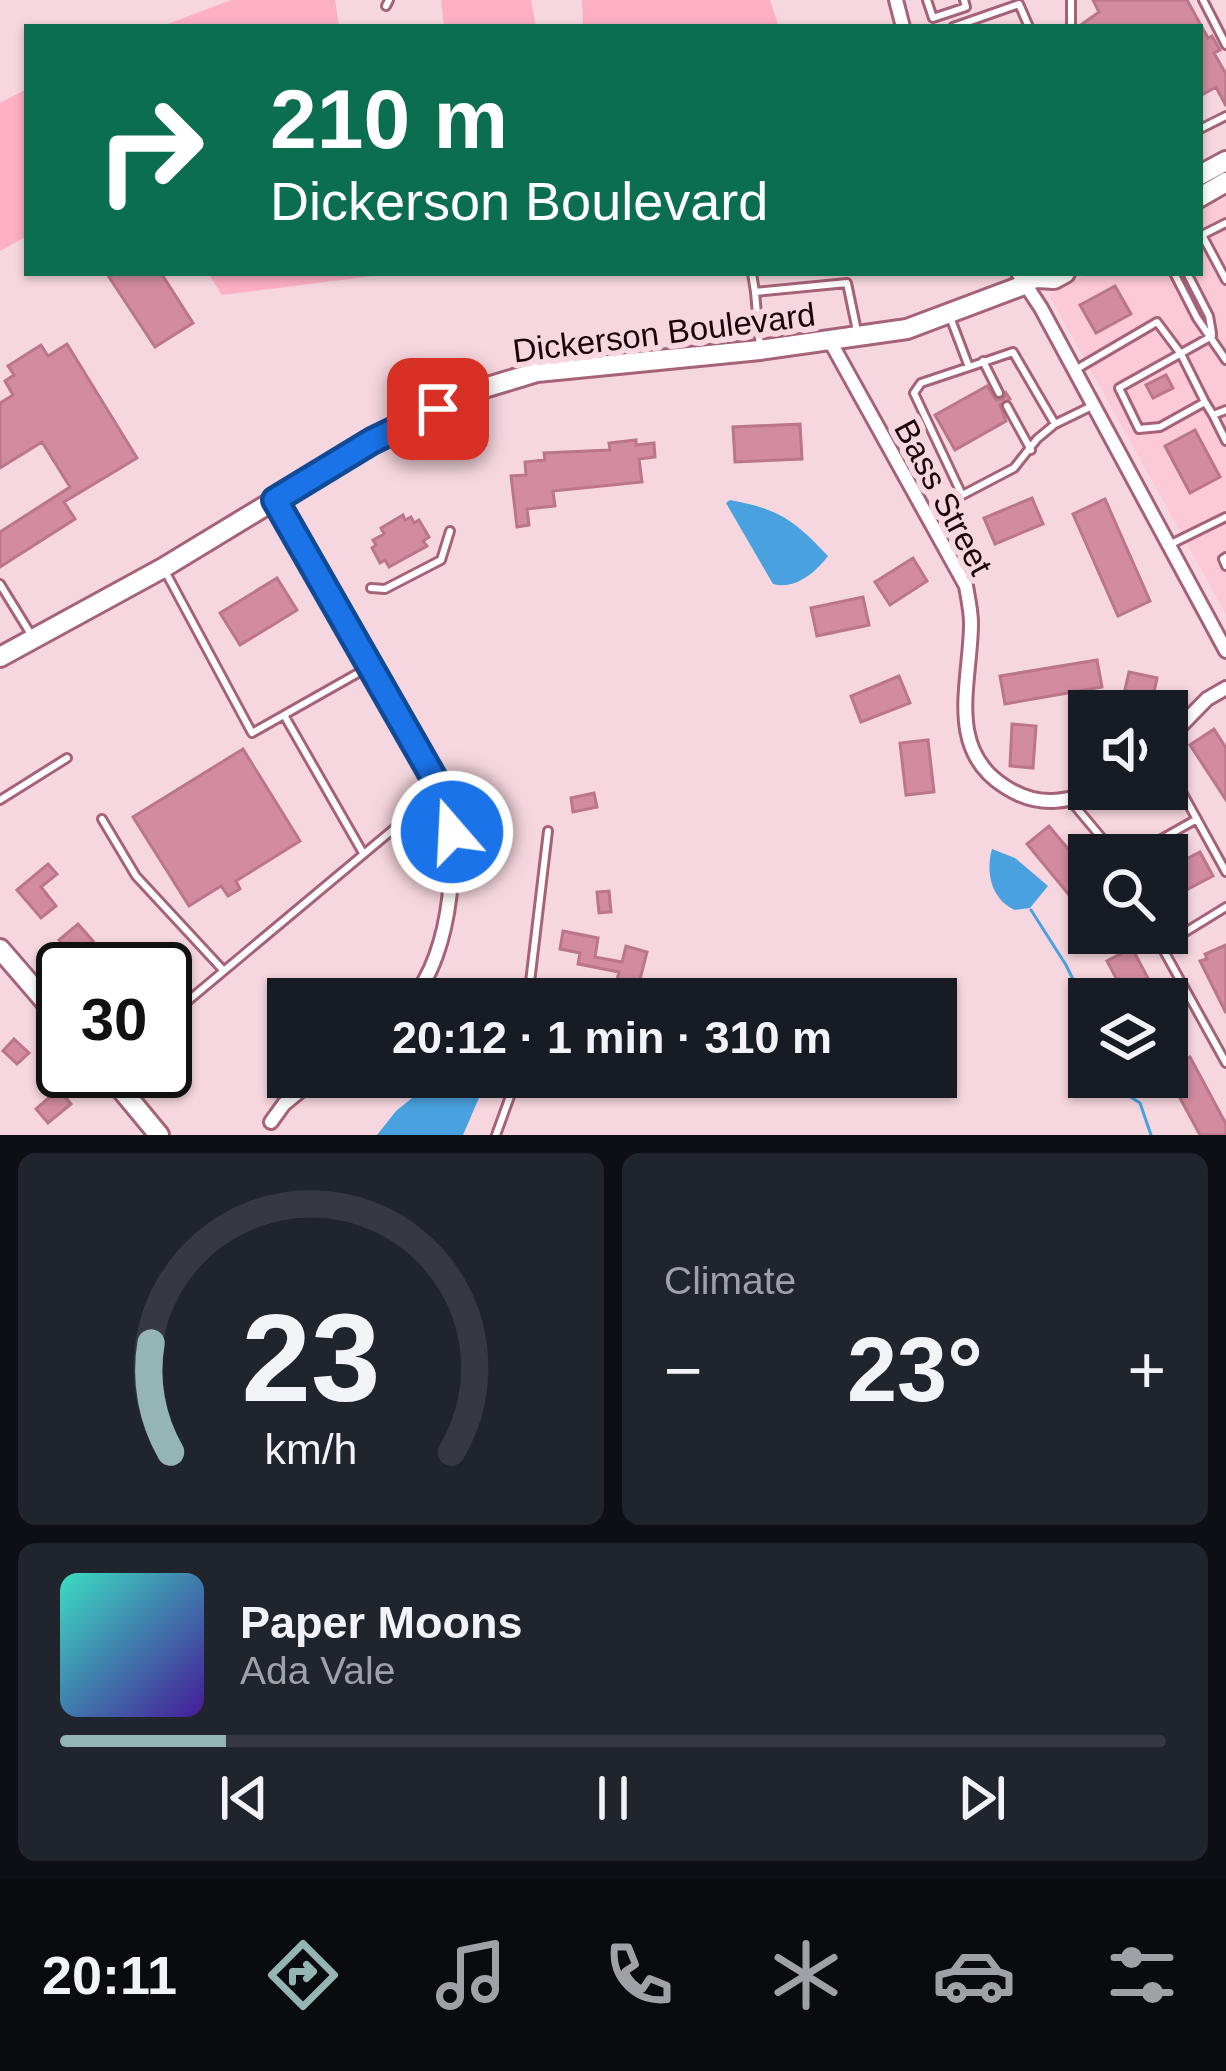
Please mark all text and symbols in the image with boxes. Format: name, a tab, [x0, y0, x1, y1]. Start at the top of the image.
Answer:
icon: right	[72, 72, 228, 228]
text: 210 m	[270, 72, 508, 166]
text: Dickerson Boulevard	[270, 171, 768, 231]
street label: Dickerson Boulevard	[511, 296, 817, 369]
pin	[387, 358, 489, 460]
icon: arrive	[405, 376, 471, 442]
street label: Bass Street	[887, 413, 1000, 581]
map controls	[1068, 690, 1188, 1098]
button: sound	[1068, 690, 1188, 810]
position arrow	[389, 769, 515, 895]
button: search	[1068, 834, 1188, 954]
speed limit sign: 30	[36, 942, 192, 1098]
button: layers	[1068, 978, 1188, 1098]
text: 20:12 · 1 min · 310 m	[392, 1012, 832, 1063]
text: Climate	[664, 1259, 796, 1302]
text: 23	[242, 1288, 380, 1427]
text: 23°	[847, 1320, 983, 1420]
text: −	[664, 1333, 703, 1407]
text: +	[1127, 1333, 1166, 1407]
text: km/h	[265, 1425, 357, 1473]
text: Paper Moons	[240, 1597, 523, 1648]
text: Ada Vale	[240, 1649, 395, 1692]
icon: previous	[211, 1765, 277, 1831]
icon: pause	[580, 1765, 646, 1831]
icon: next	[949, 1765, 1015, 1831]
icon: directions	[261, 1933, 345, 2017]
icon: music	[429, 1933, 513, 2017]
icon: phone	[597, 1933, 681, 2017]
icon: climate	[764, 1933, 848, 2017]
icon: car	[932, 1933, 1016, 2017]
icon: filters	[1100, 1933, 1184, 2017]
text: 20:11	[42, 1945, 177, 2005]

